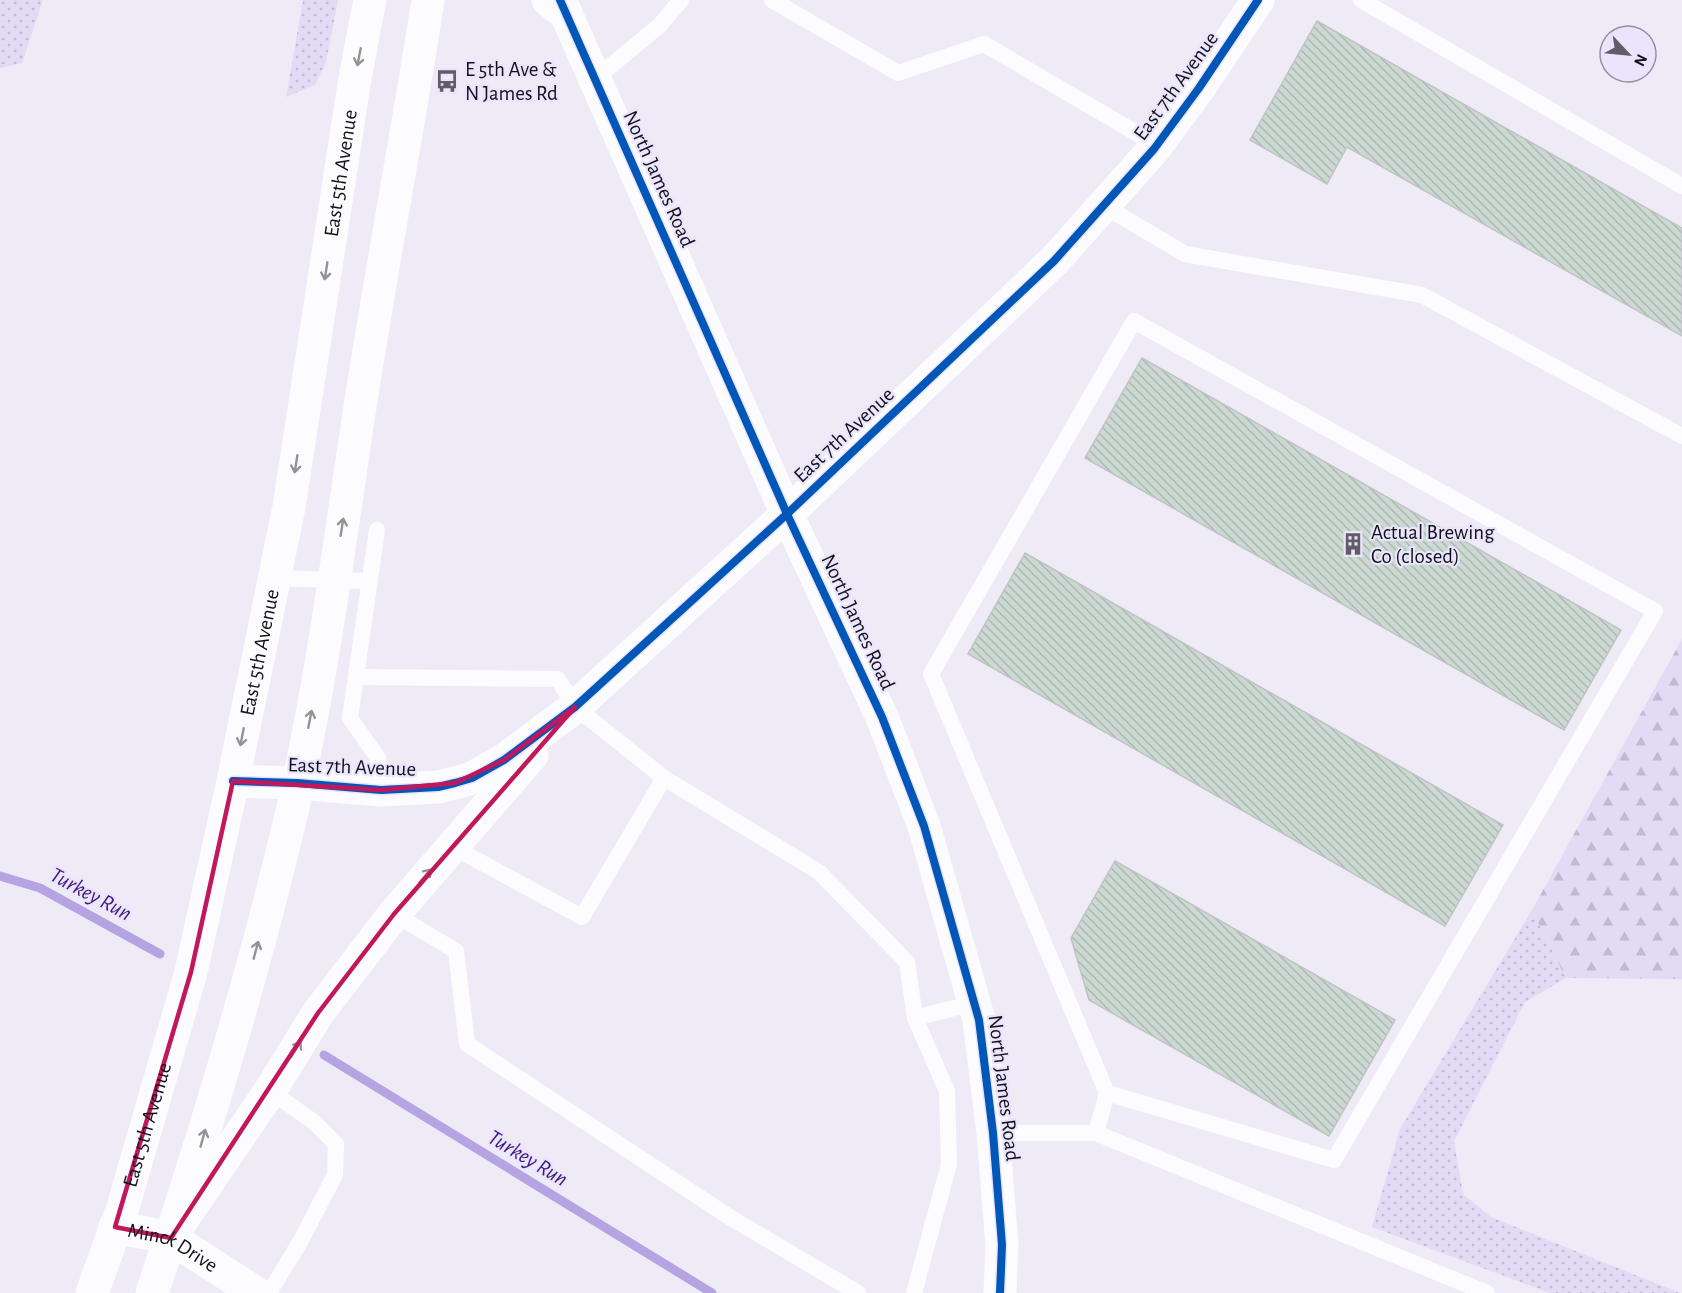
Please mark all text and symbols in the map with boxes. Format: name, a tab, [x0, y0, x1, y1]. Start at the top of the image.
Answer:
north arrow	[1598, 24, 1658, 84]
street label: East 7th Avenue	[1130, 28, 1222, 144]
one-way arrow	[353, 47, 364, 67]
text: N	[1631, 52, 1650, 69]
place label: E 5th Ave & N James Rd	[465, 59, 558, 104]
bus stop icon: E 5th Ave & N James Rd	[434, 68, 460, 94]
street label: East 5th Avenue	[320, 108, 360, 238]
street label: North James Road	[620, 108, 699, 251]
one-way arrow	[320, 260, 331, 280]
street label: East 7th Avenue	[790, 384, 898, 486]
one-way arrow	[290, 453, 301, 473]
one-way arrow	[337, 518, 348, 537]
place label: Actual Brewing Co (closed)	[1371, 522, 1495, 567]
building icon: Actual Brewing Co (closed)	[1340, 531, 1366, 557]
street label: North James Road	[817, 551, 899, 693]
street label: East 5th Avenue	[236, 587, 282, 717]
one-way arrow	[305, 710, 316, 730]
one-way arrow	[236, 727, 247, 747]
street label: East 7th Avenue	[287, 754, 417, 780]
water label: Turkey Run	[47, 863, 135, 925]
one-way arrow	[418, 869, 432, 884]
one-way arrow	[251, 941, 262, 960]
street label: North James Road	[985, 1014, 1023, 1162]
one-way arrow	[290, 1041, 302, 1058]
street label: East 5th Avenue	[119, 1060, 175, 1189]
water label: Turkey Run	[484, 1126, 572, 1190]
one-way arrow	[198, 1129, 209, 1148]
street label: Minck Drive	[126, 1219, 222, 1276]

